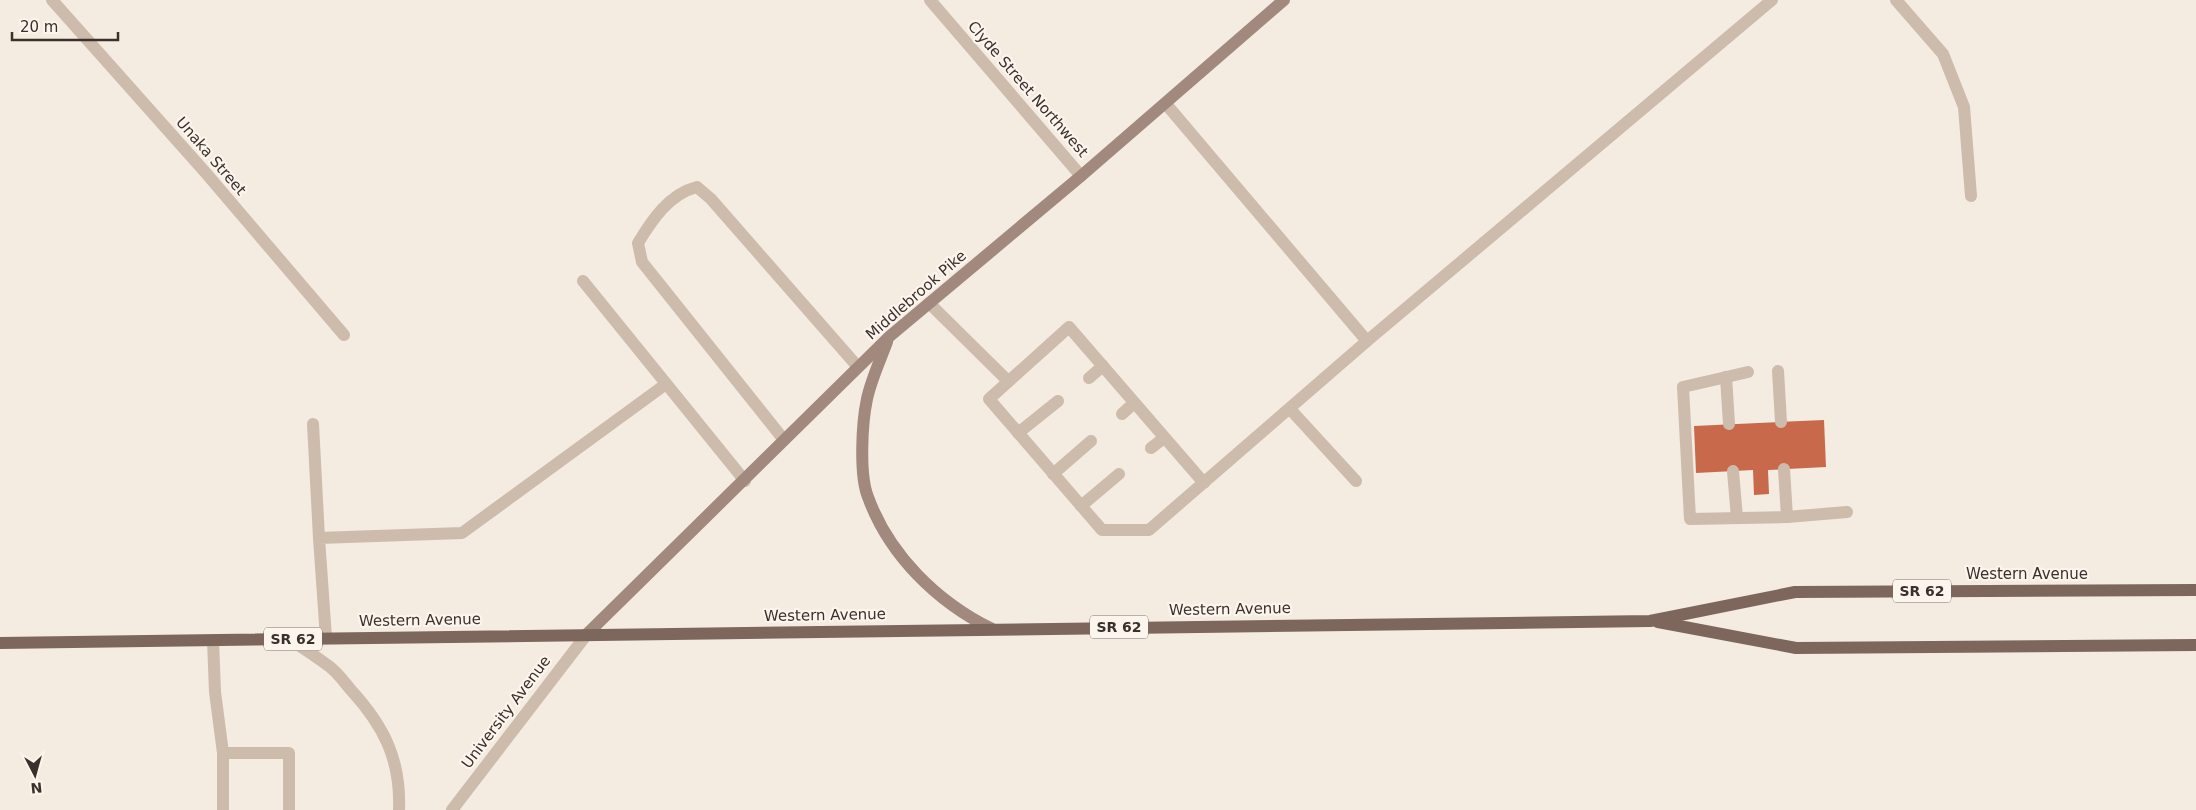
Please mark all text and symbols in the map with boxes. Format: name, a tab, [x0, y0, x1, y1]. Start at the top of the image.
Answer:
scale bar	[12, 10, 119, 42]
street label: Clyde Street Northwest	[964, 17, 1092, 161]
text: 20 m	[20, 18, 58, 36]
street label: Unaka Street	[172, 113, 250, 199]
street label: Middlebrook Pike	[862, 247, 970, 343]
street label: Western Avenue	[1966, 565, 2088, 583]
road number: SR 62	[1893, 580, 1951, 602]
street label: Western Avenue	[1169, 599, 1291, 619]
street label: Western Avenue	[764, 605, 886, 625]
street label: Western Avenue	[359, 610, 481, 630]
road number: SR 62	[1090, 616, 1148, 638]
road number: SR 62	[264, 628, 322, 650]
street label: University Avenue	[458, 652, 554, 772]
north arrow	[10, 750, 60, 800]
text: N	[30, 779, 43, 796]

